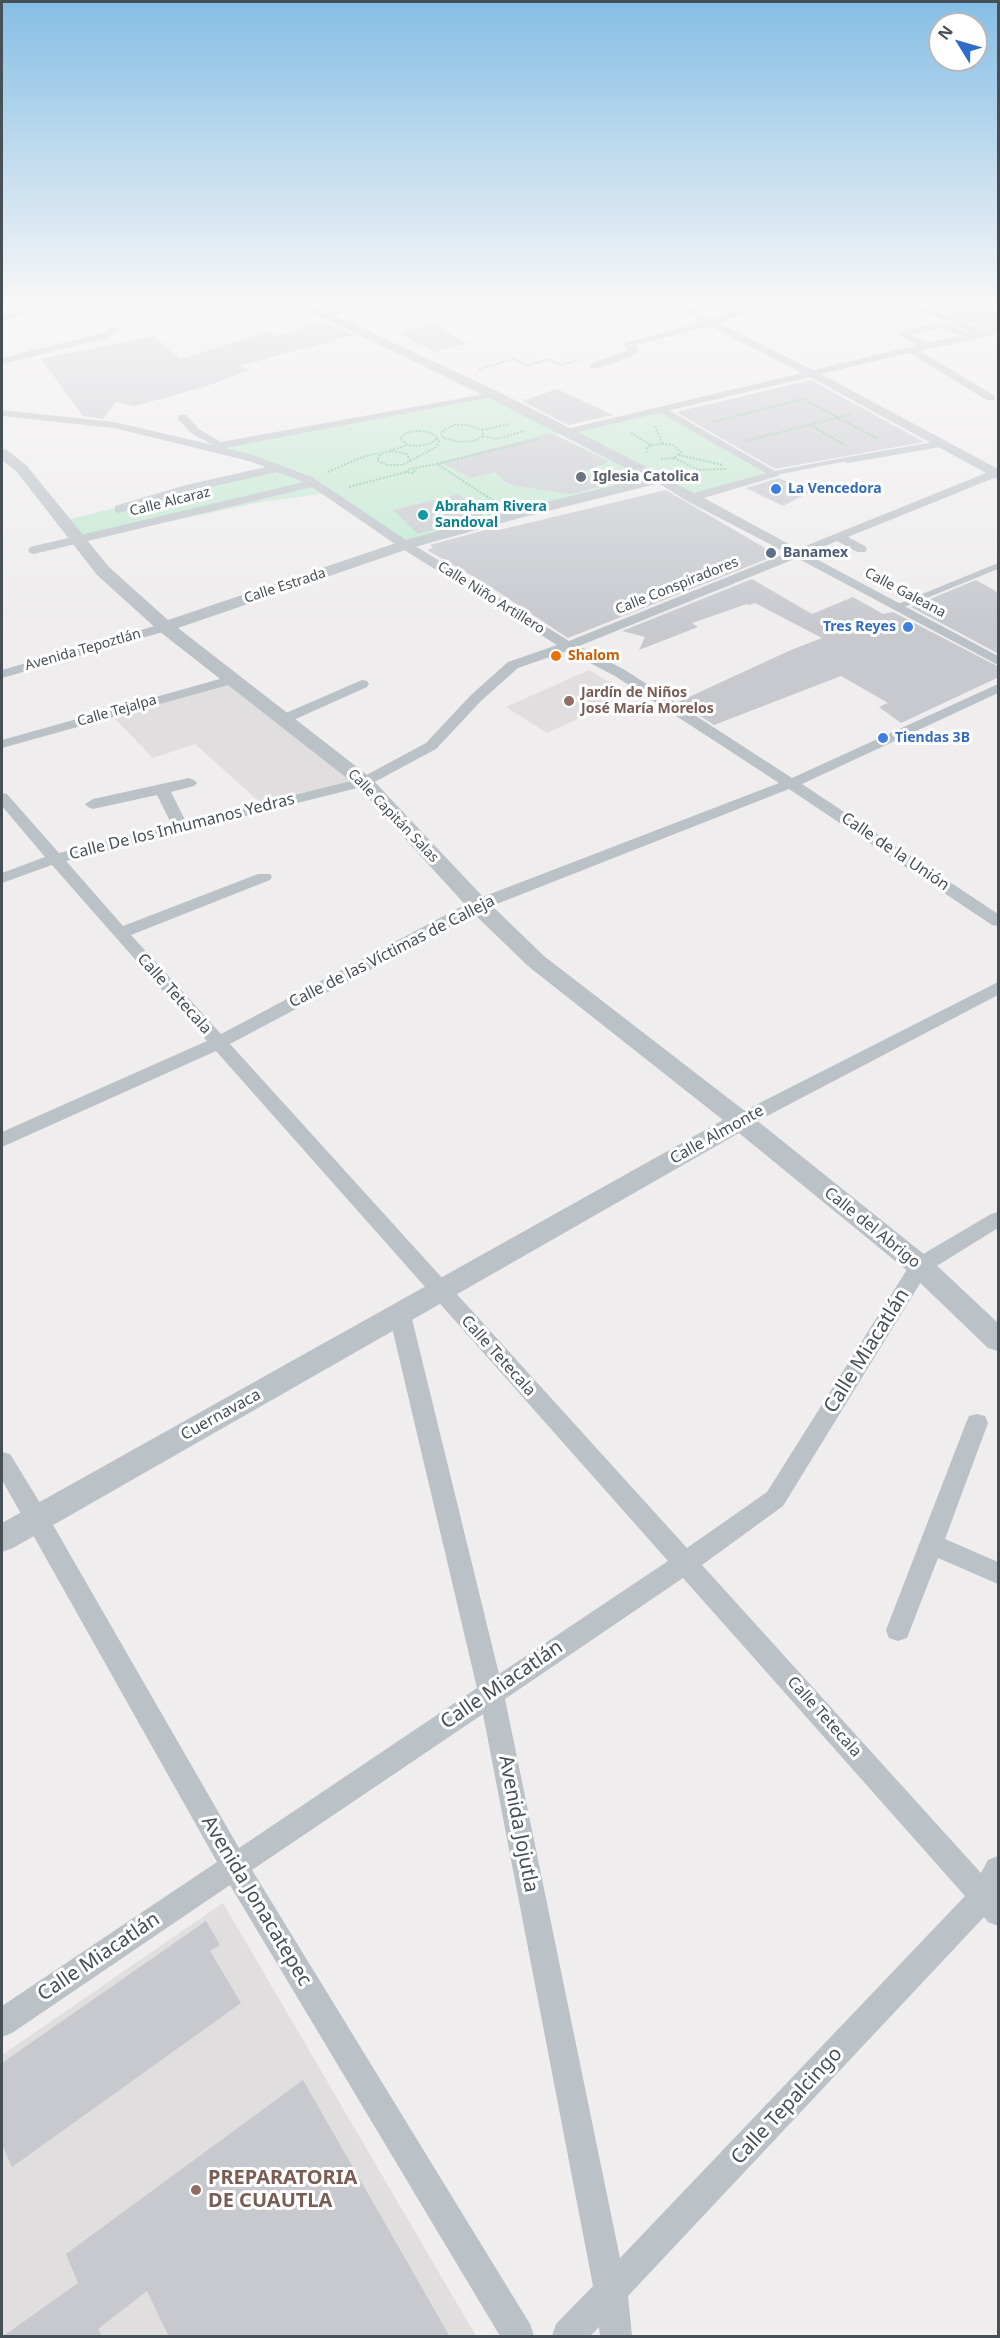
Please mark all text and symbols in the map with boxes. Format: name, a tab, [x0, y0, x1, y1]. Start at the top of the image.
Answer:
north arrow	[928, 12, 988, 72]
text: N	[933, 21, 958, 44]
place label: Iglesia Catolica	[593, 469, 699, 485]
marker: Iglesia Catolica	[574, 470, 588, 484]
place label: La Vencedora	[788, 481, 882, 497]
marker: La Vencedora	[769, 482, 783, 496]
street label: Calle Alcaraz	[128, 484, 212, 520]
place label: Abraham Rivera Sandoval	[435, 499, 547, 532]
marker: Abraham Rivera Sandoval	[416, 508, 430, 522]
place label: Banamex	[783, 545, 848, 561]
marker: Banamex	[764, 546, 778, 560]
street label: Calle Conspiradores	[613, 554, 741, 618]
street label: Calle Niño Artillero	[434, 558, 548, 638]
street label: Calle Estrada	[242, 565, 328, 607]
street label: Calle Galeana	[862, 565, 948, 621]
place label: Tres Reyes	[823, 619, 896, 635]
marker: Tres Reyes	[901, 620, 915, 634]
street label: Avenida Tepoztlán	[23, 625, 143, 675]
place label: Shalom	[568, 648, 620, 664]
marker: Shalom	[549, 649, 563, 663]
place label: Jardín de Niños José María Morelos	[581, 685, 714, 718]
street label: Calle Tejalpa	[75, 692, 159, 730]
marker: Jardín de Niños José María Morelos	[562, 694, 576, 708]
place label: Tiendas 3B	[895, 730, 970, 746]
marker: Tiendas 3B	[876, 731, 890, 745]
street label: Calle Capitán Salas	[344, 766, 442, 866]
street label: Calle De los Inhumanos Yedras	[67, 790, 297, 864]
street label: Calle de la Unión	[837, 809, 953, 895]
street label: Calle de las Víctimas de Calleja	[286, 892, 498, 1012]
street label: Calle Tetecala	[133, 950, 215, 1038]
street label: Calle Almonte	[667, 1101, 767, 1169]
street label: Calle del Abrigo	[820, 1183, 924, 1273]
street label: Calle Miacatlán	[819, 1284, 915, 1418]
street label: Calle Tetecala	[457, 1312, 539, 1400]
street label: Cuernavaca	[178, 1385, 264, 1445]
street label: Calle Miacatlán	[436, 1635, 568, 1735]
street label: Calle Tetecala	[783, 1673, 865, 1761]
street label: Avenida Jojutla	[493, 1753, 543, 1895]
street label: Avenida Jonacatepec	[196, 1812, 316, 1990]
street label: Calle Miacatlán	[33, 1907, 165, 2007]
street label: Calle Tepalcingo	[726, 2042, 848, 2170]
place label: PREPARATORIA DE CUAUTLA	[208, 2166, 357, 2213]
marker: PREPARATORIA DE CUAUTLA	[189, 2183, 203, 2197]

